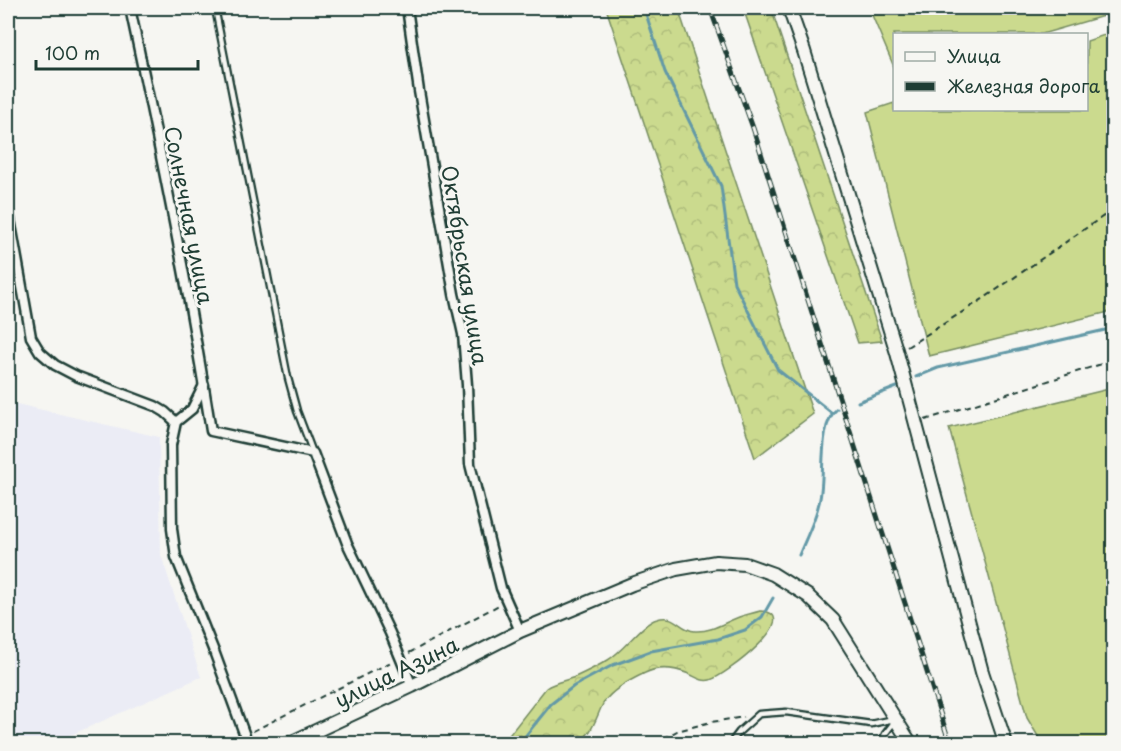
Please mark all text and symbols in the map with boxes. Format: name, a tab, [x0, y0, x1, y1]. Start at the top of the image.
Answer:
scale bar	[36, 33, 198, 71]
legend	[893, 33, 1088, 111]
text: 100 m	[45, 39, 100, 66]
text: Улица	[947, 42, 1001, 69]
text: Железная дорога	[947, 72, 1101, 99]
street label: Солнечная улица	[157, 123, 223, 308]
street label: Октябрьская улица	[434, 163, 498, 368]
street label: улица Азина	[329, 627, 464, 715]

